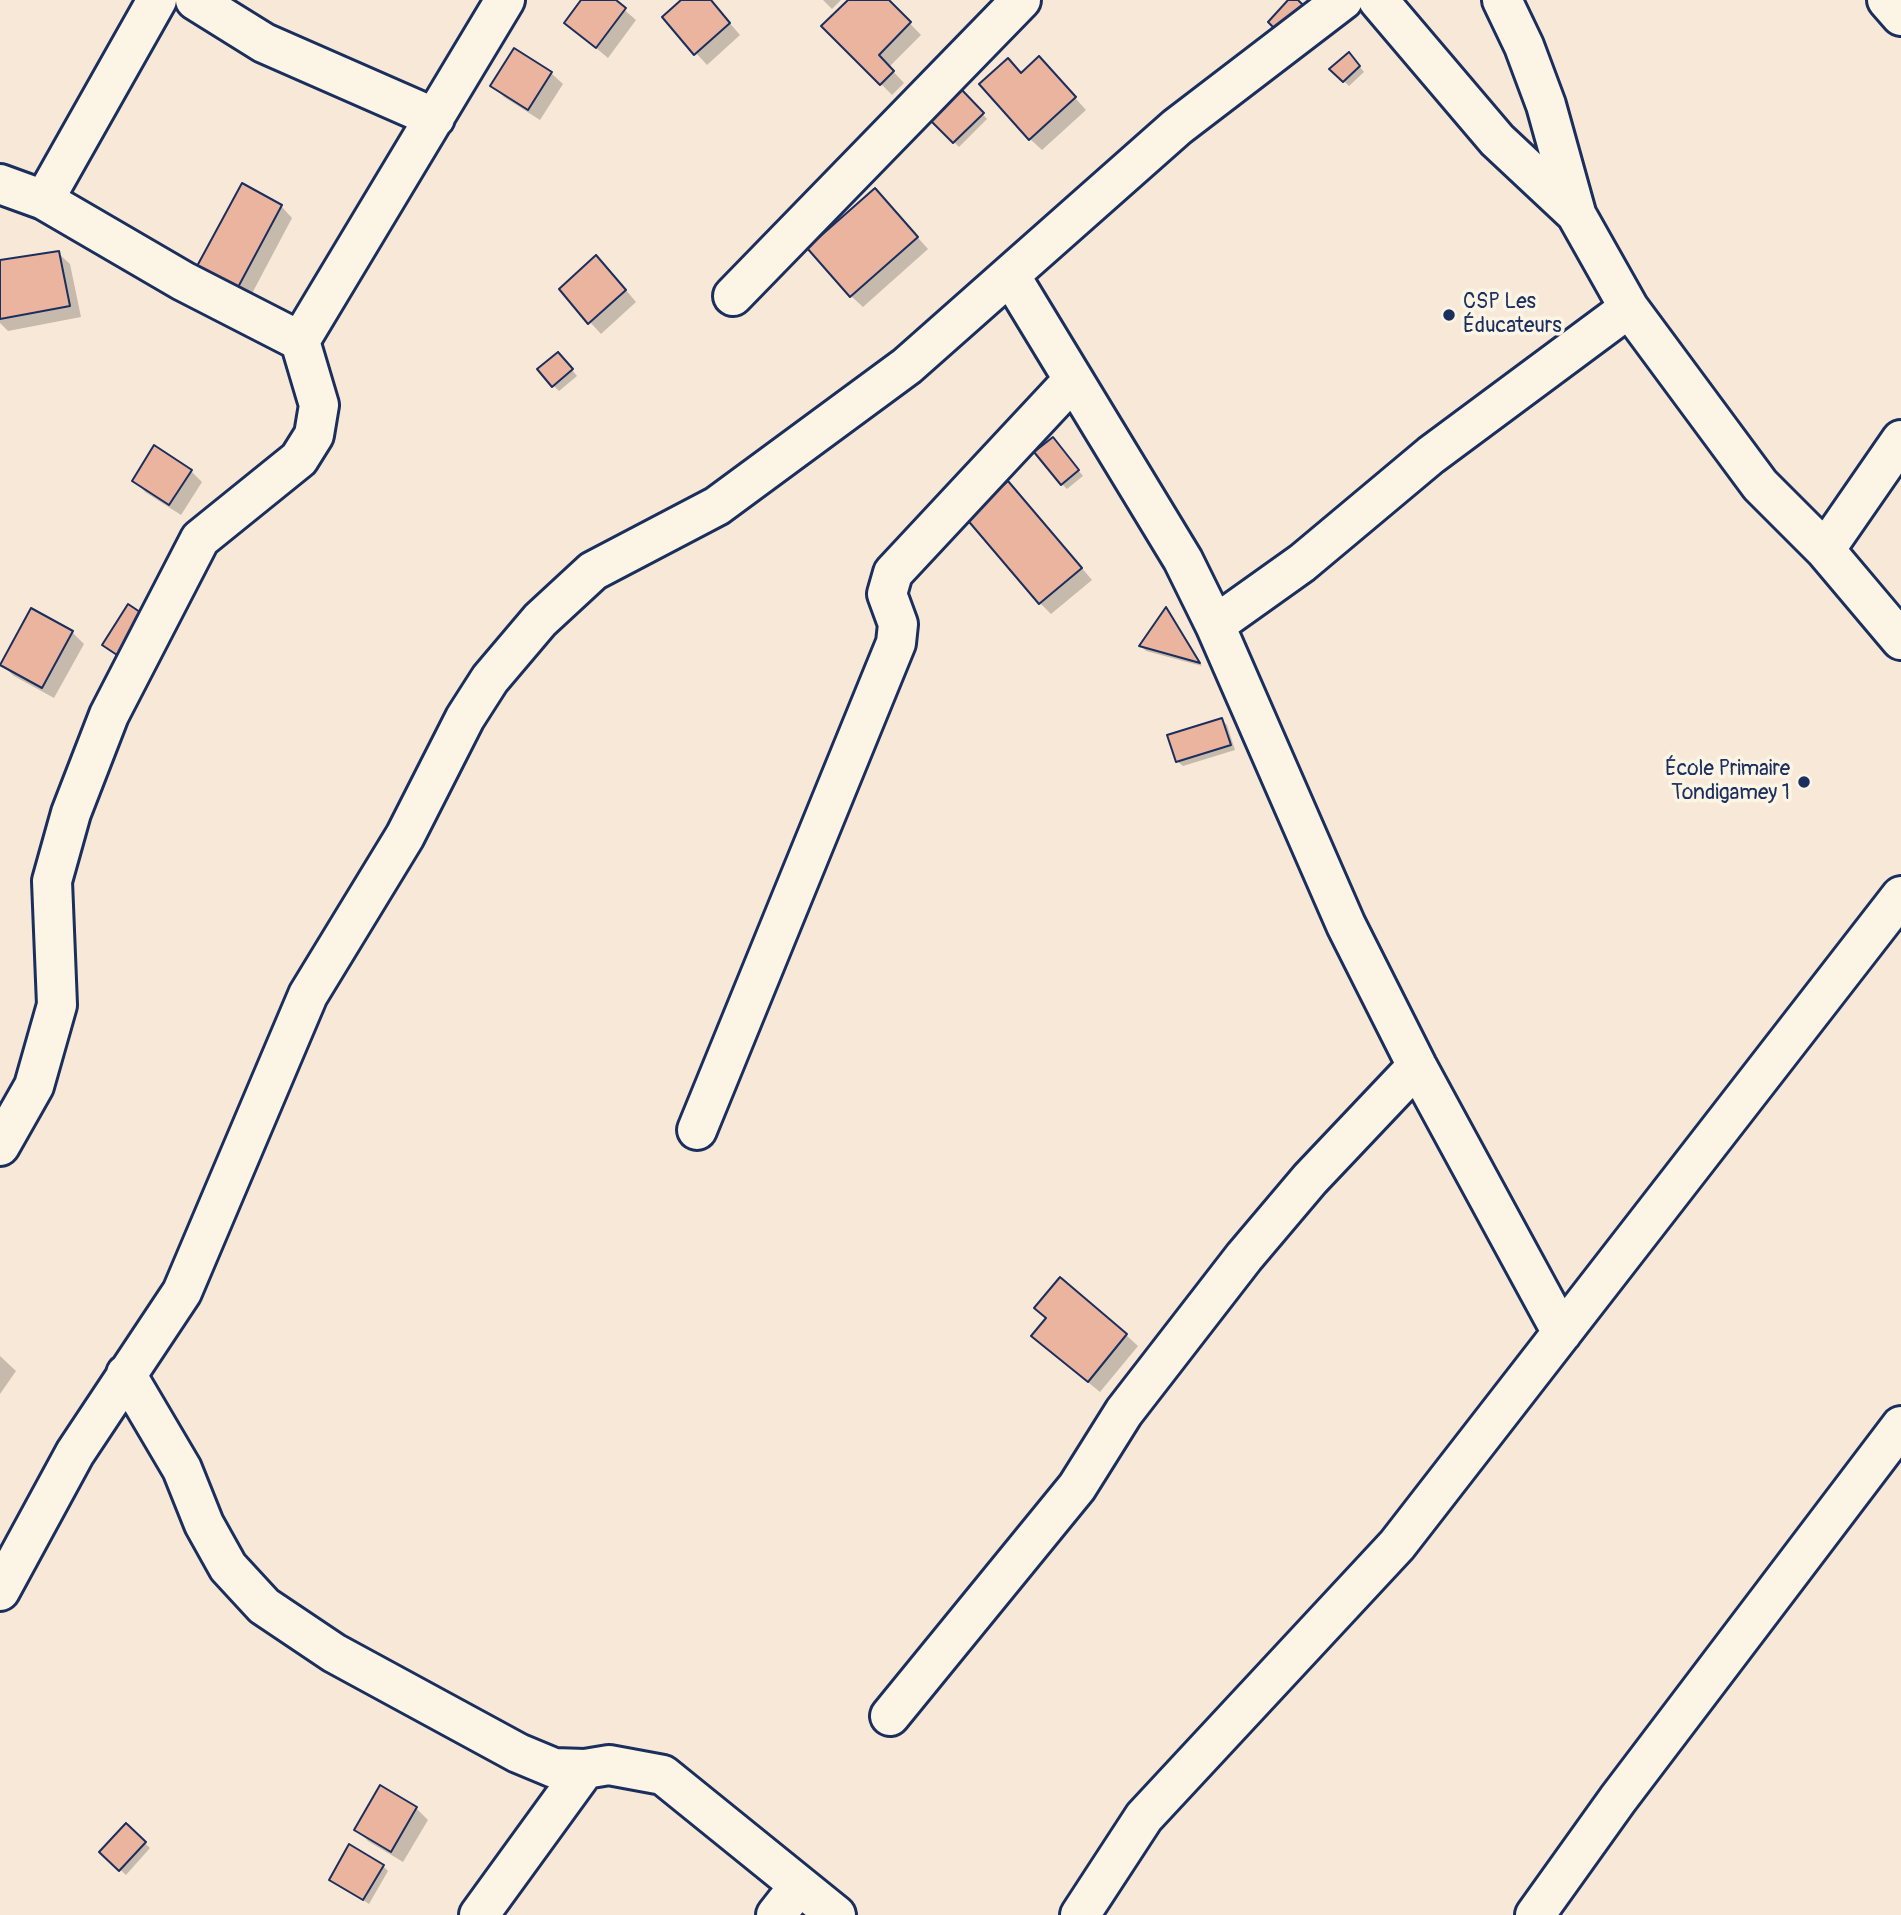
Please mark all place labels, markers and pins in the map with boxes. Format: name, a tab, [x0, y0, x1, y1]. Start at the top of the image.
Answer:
place label: CSP Les Éducateurs	[1463, 290, 1562, 340]
marker: CSP Les Éducateurs	[1441, 307, 1457, 323]
place label: École Primaire Tondigamey 1	[1665, 757, 1790, 807]
marker: École Primaire Tondigamey 1	[1796, 774, 1812, 790]

